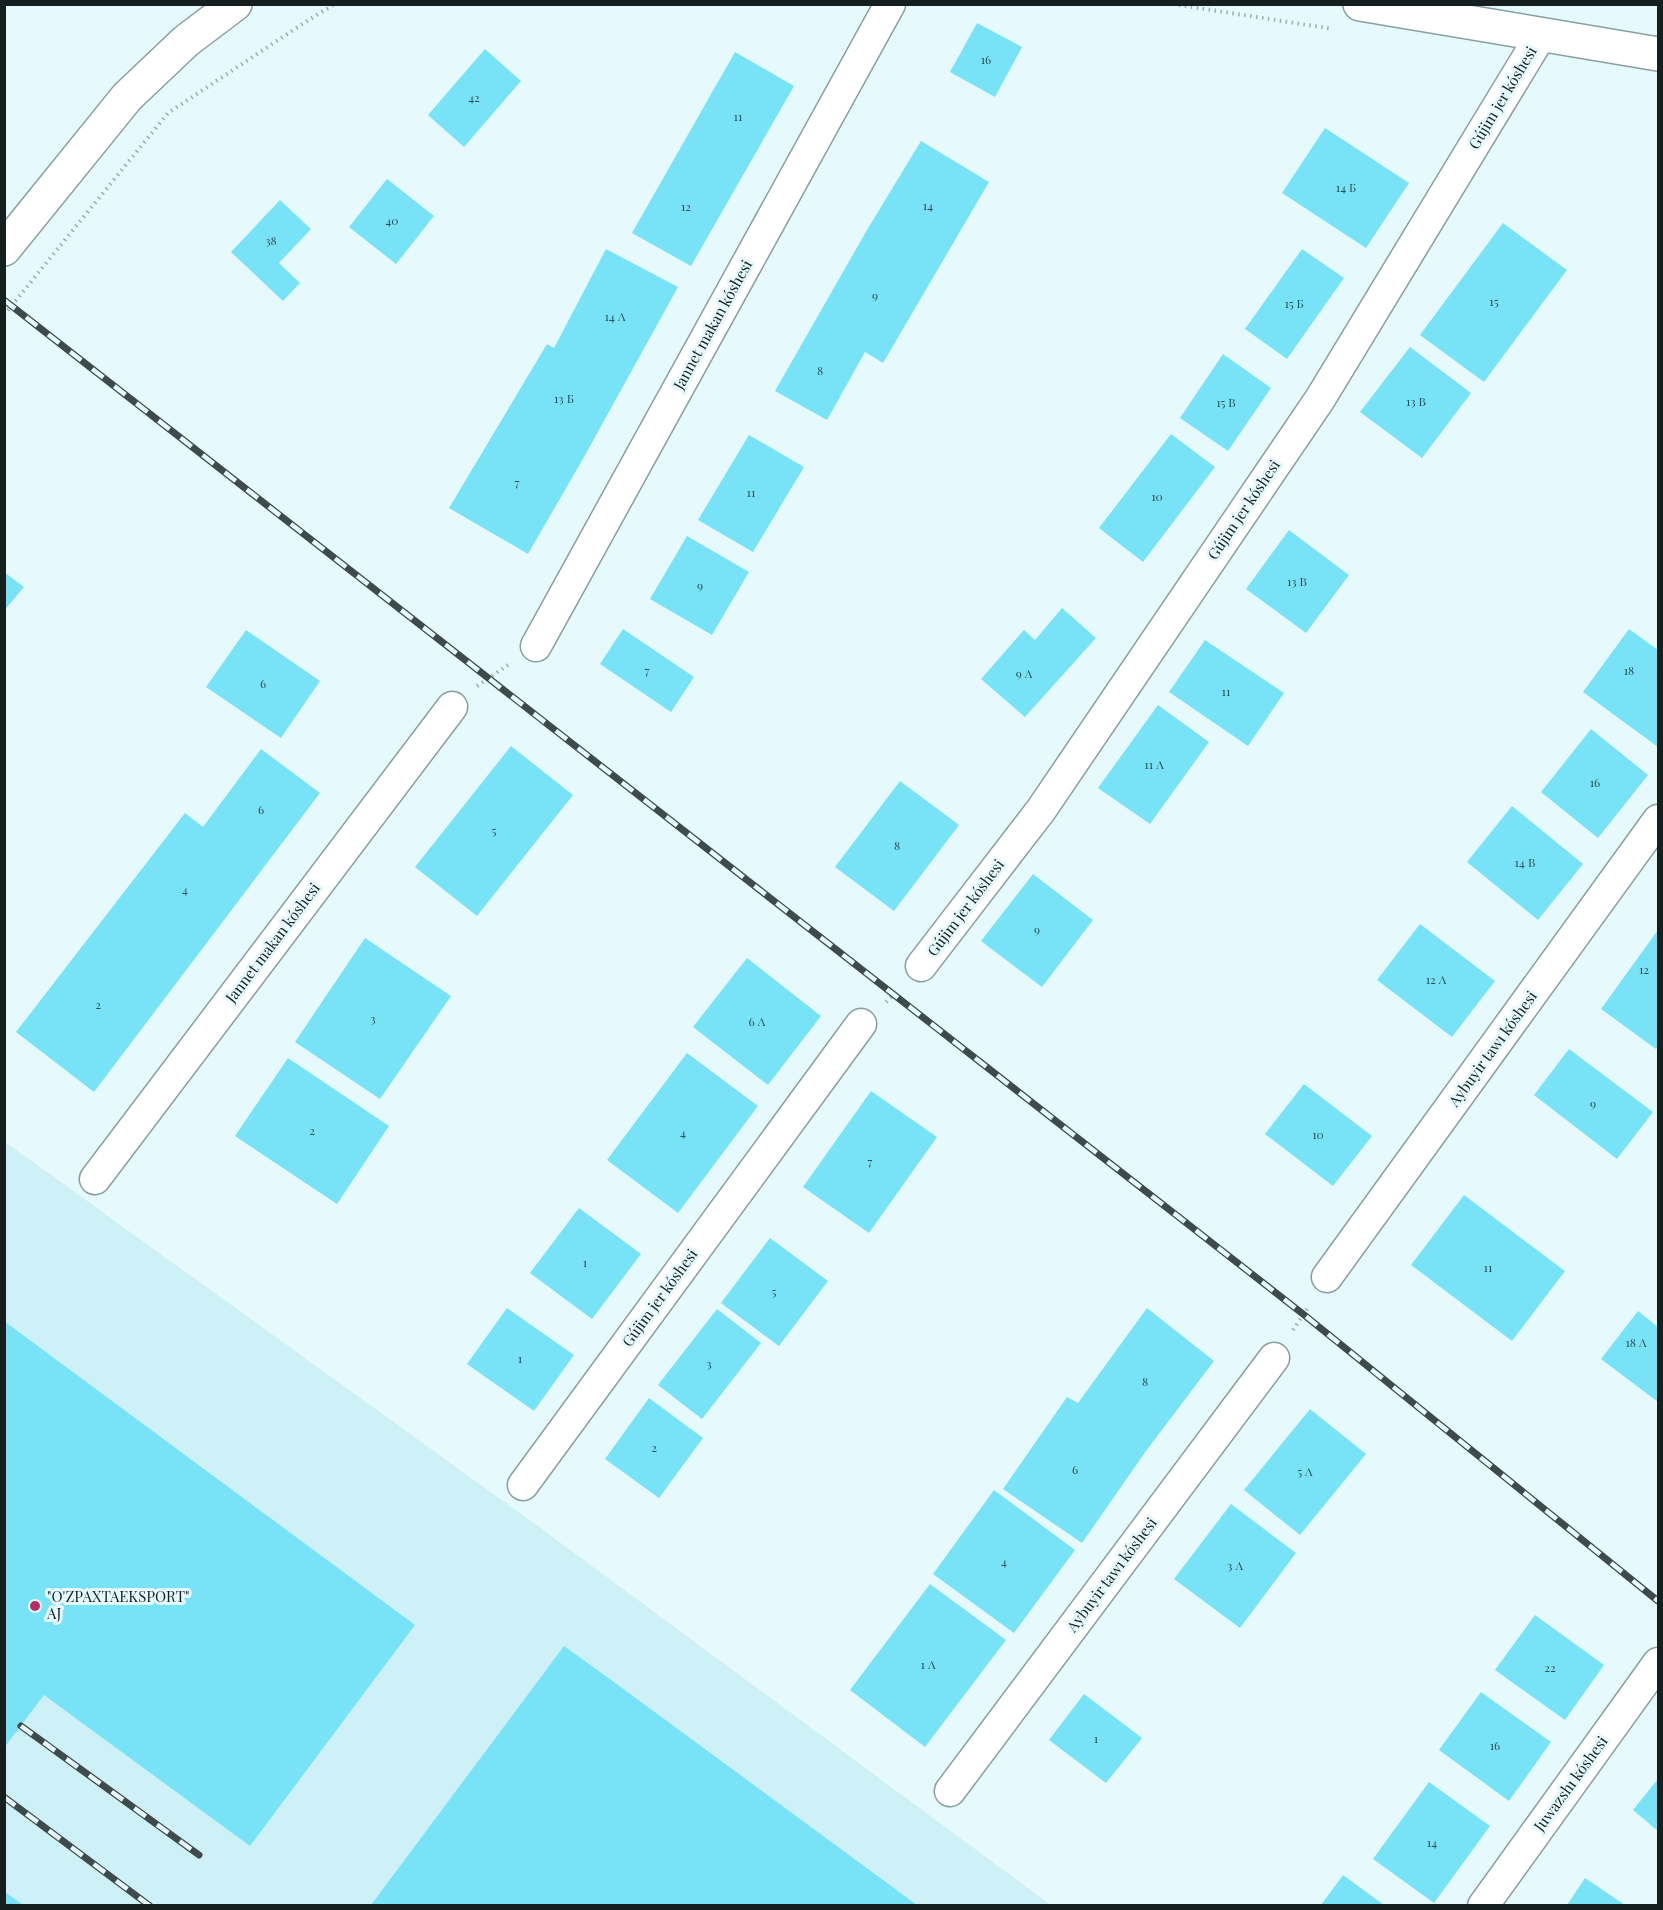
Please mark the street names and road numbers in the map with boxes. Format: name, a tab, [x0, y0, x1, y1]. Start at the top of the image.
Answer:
street label: Gújim jer kóshesi	[1464, 42, 1541, 152]
street label: Jannet makan kóshesi	[668, 256, 756, 394]
street label: Gújim jer kóshesi	[1202, 455, 1284, 563]
street label: Gújim jer kóshesi	[922, 854, 1009, 960]
street label: Jannet makan kóshesi	[220, 878, 324, 1007]
street label: Aybuyir tawı kóshesi	[1443, 986, 1541, 1111]
street label: Gújim jer kóshesi	[617, 1244, 702, 1350]
street label: Aybuyir tawı kóshesi	[1061, 1513, 1161, 1636]
street label: Juwazshı kóshesi	[1528, 1731, 1612, 1836]

